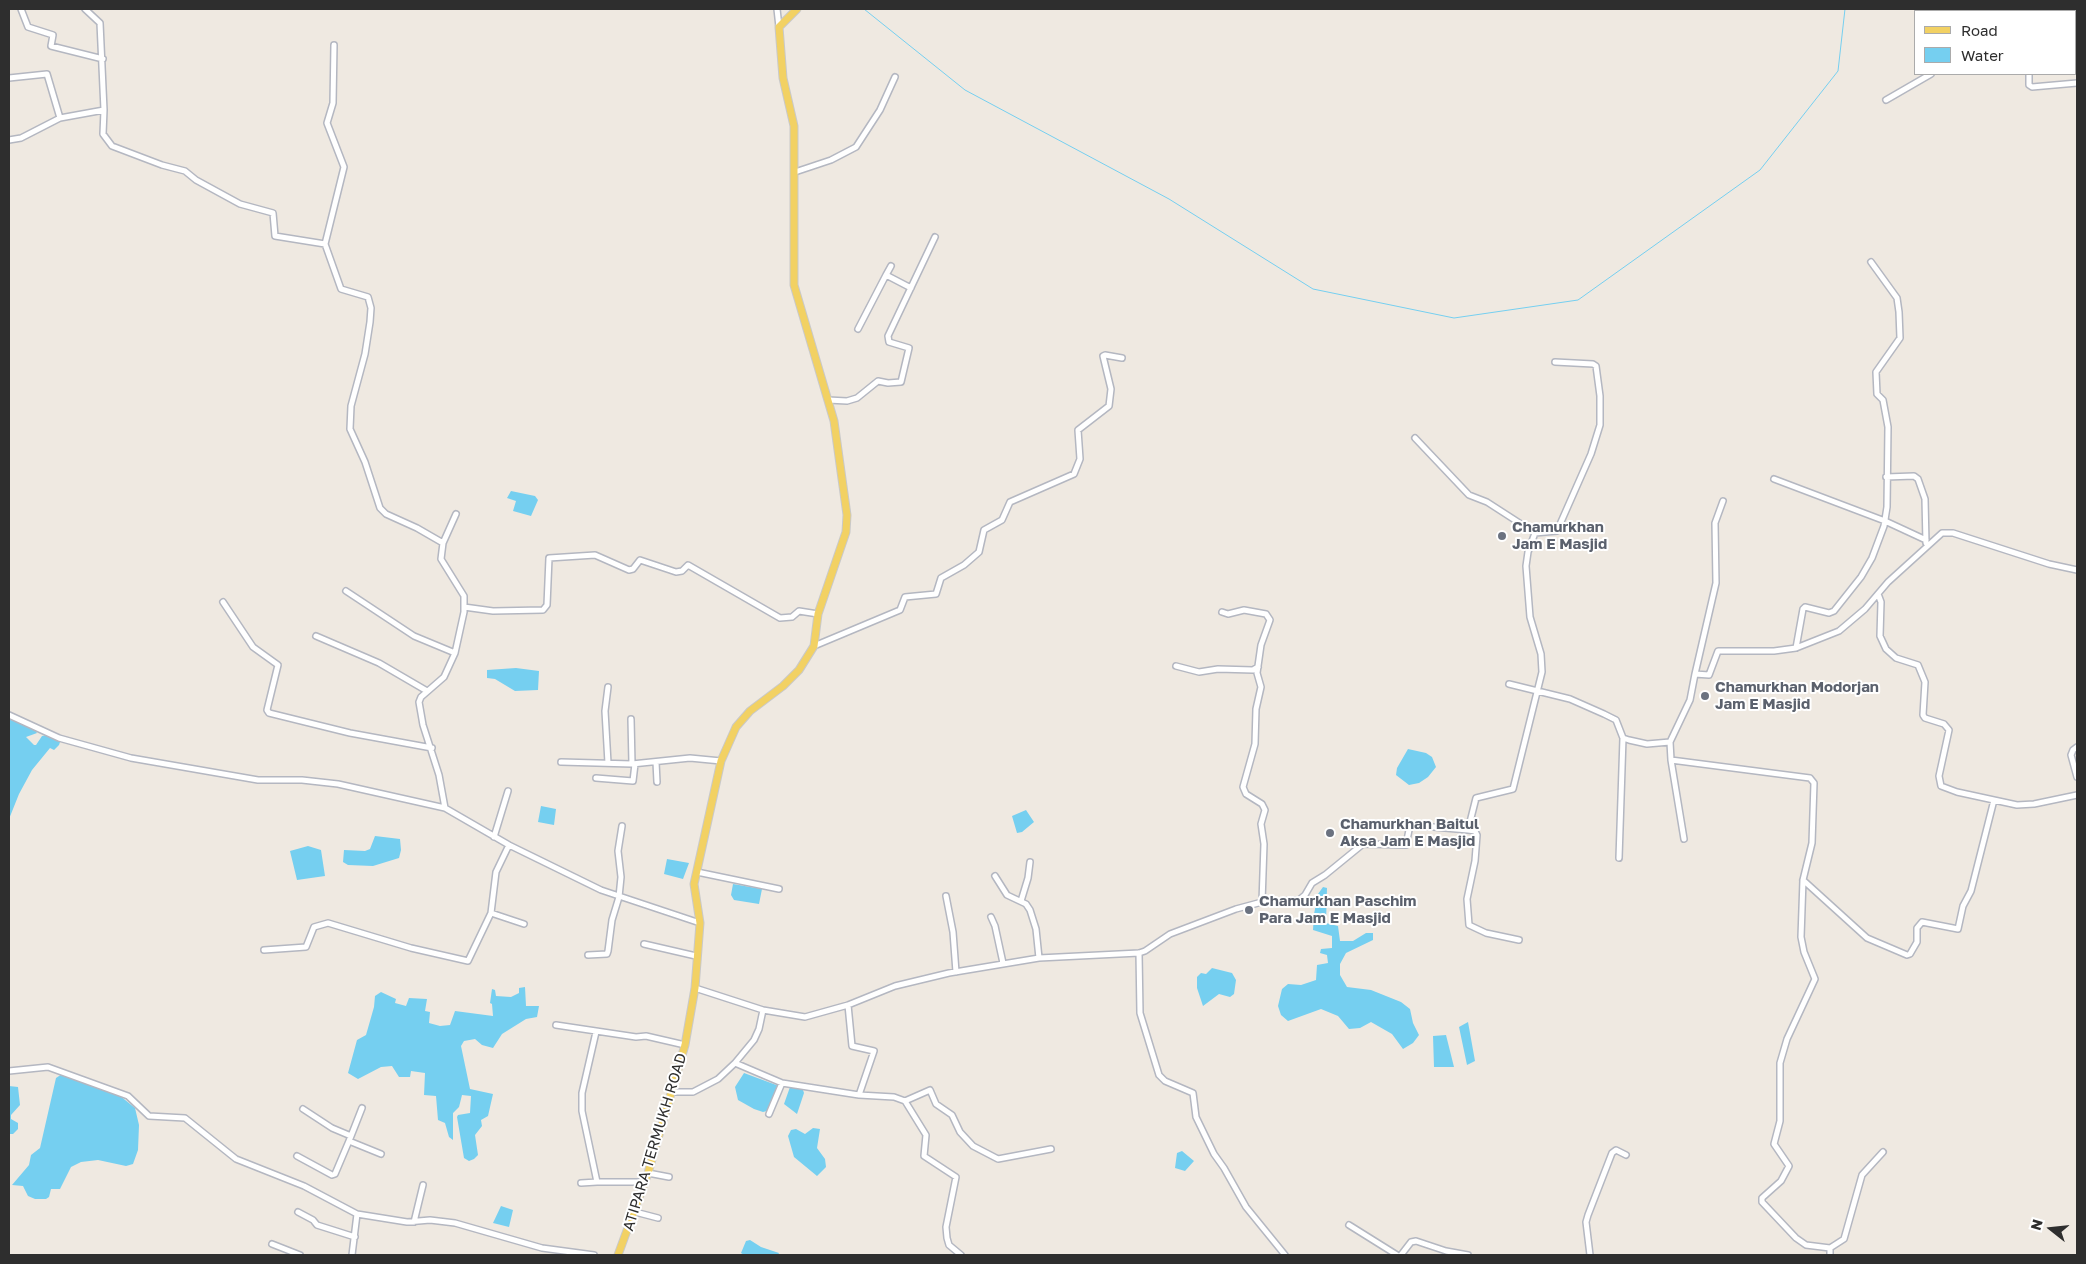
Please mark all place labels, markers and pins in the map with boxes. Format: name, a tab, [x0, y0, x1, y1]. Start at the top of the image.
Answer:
place label: Chamurkhan Jam E Masjid	[1512, 518, 1607, 553]
marker: Chamurkhan Jam E Masjid	[1496, 530, 1508, 542]
place label: Chamurkhan Modorjan Jam E Masjid	[1715, 678, 1879, 713]
marker: Chamurkhan Modorjan Jam E Masjid	[1699, 690, 1711, 702]
place label: Chamurkhan Baitul Aksa Jam E Masjid	[1340, 815, 1479, 850]
marker: Chamurkhan Baitul Aksa Jam E Masjid	[1324, 827, 1336, 839]
place label: Chamurkhan Paschim Para Jam E Masjid	[1259, 892, 1416, 927]
marker: Chamurkhan Paschim Para Jam E Masjid	[1243, 904, 1255, 916]

